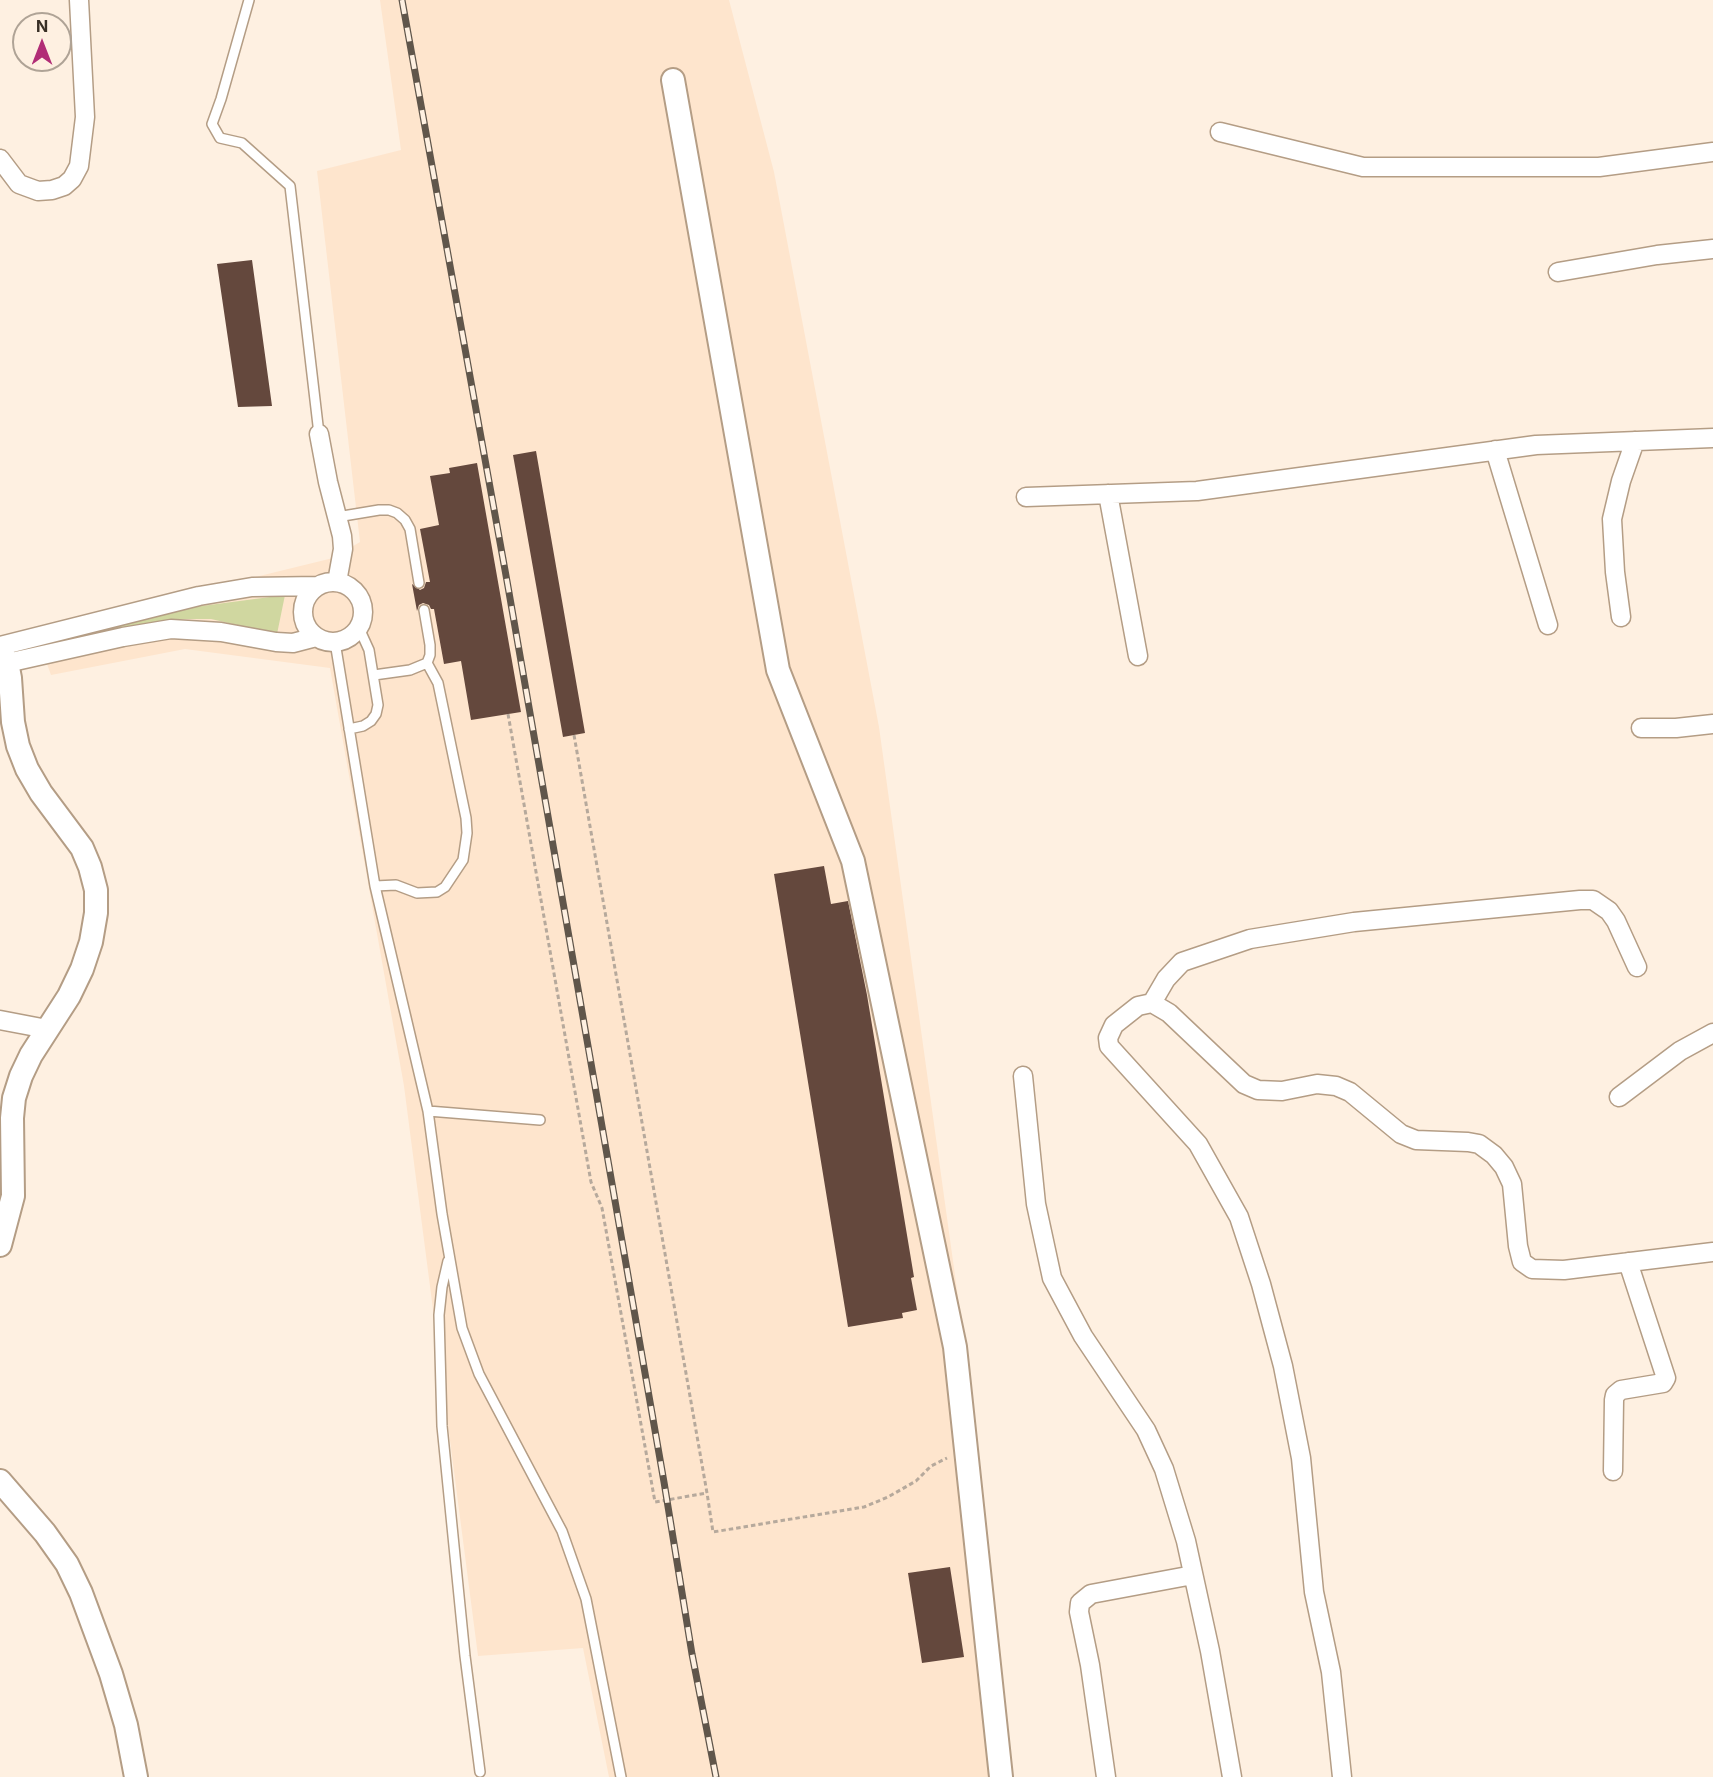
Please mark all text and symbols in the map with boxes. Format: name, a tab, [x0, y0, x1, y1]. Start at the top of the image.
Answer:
north arrow	[12, 12, 72, 72]
text: N	[36, 16, 48, 36]

